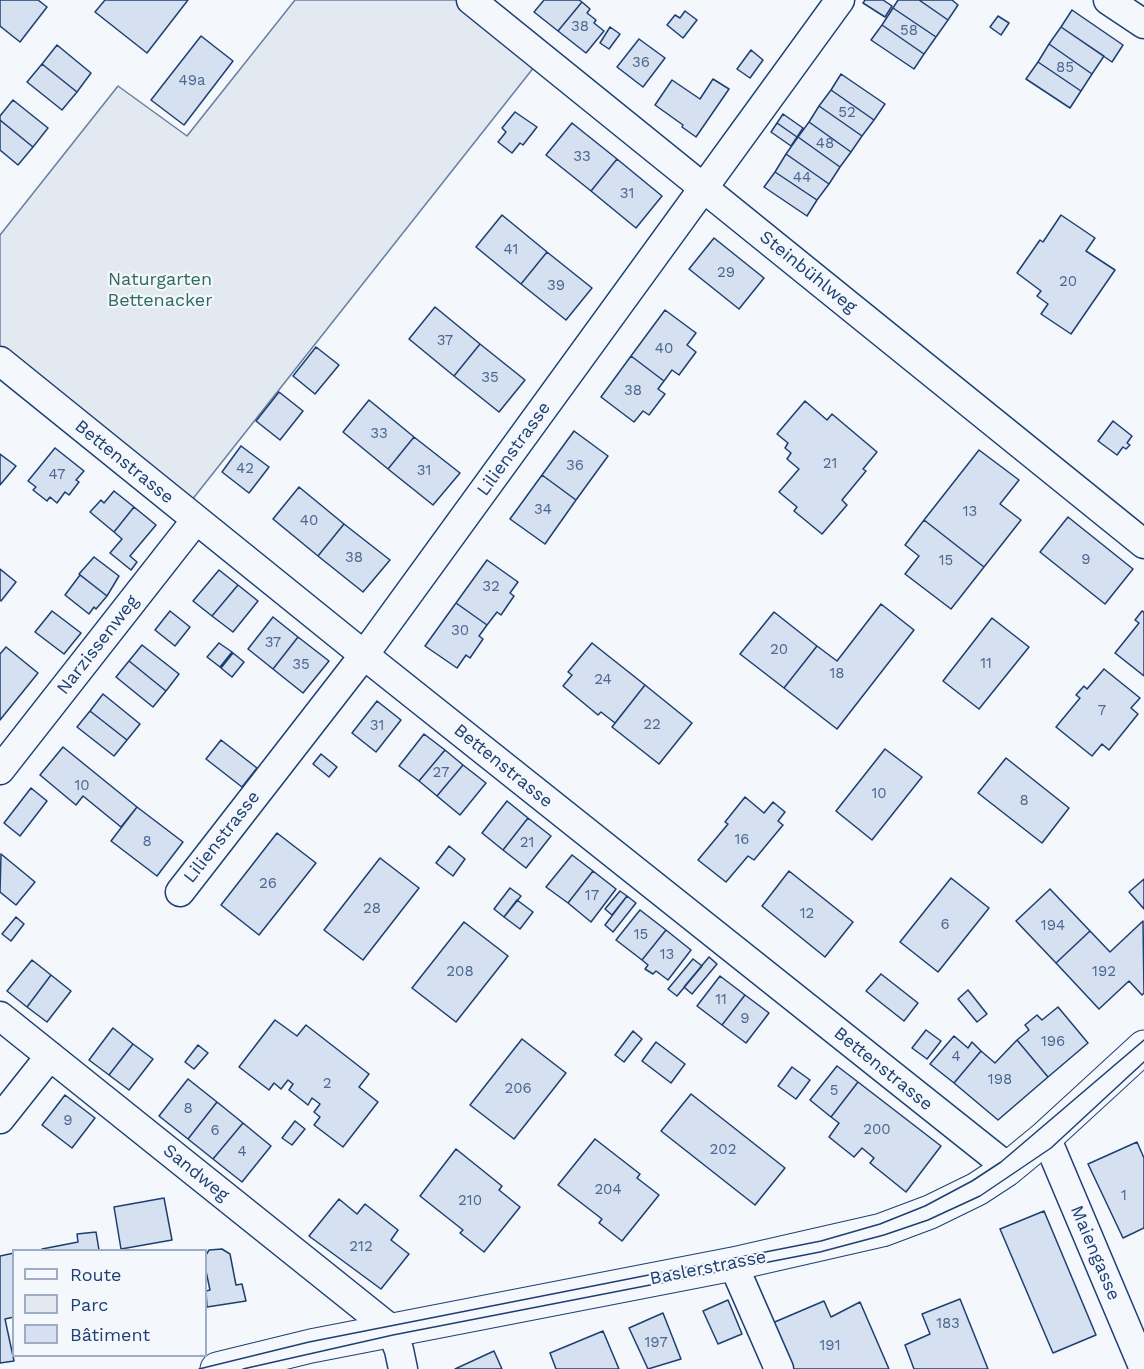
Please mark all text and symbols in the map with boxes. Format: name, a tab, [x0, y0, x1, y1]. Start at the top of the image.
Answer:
house number: 38	[571, 18, 589, 36]
house number: 58	[900, 22, 918, 40]
house number: 36	[632, 54, 650, 72]
house number: 85	[1056, 59, 1074, 77]
house number: 49a	[179, 72, 205, 90]
house number: 52	[838, 104, 856, 122]
house number: 48	[816, 135, 834, 153]
house number: 33	[573, 148, 591, 166]
house number: 44	[793, 169, 811, 187]
house number: 31	[620, 185, 634, 203]
street label: Steinbühlweg	[755, 226, 861, 318]
house number: 41	[504, 241, 518, 259]
house number: 29	[717, 264, 735, 282]
park label: Naturgarten Bettenacker	[107, 269, 213, 312]
house number: 20	[1059, 273, 1077, 291]
house number: 39	[547, 277, 565, 295]
house number: 37	[437, 332, 453, 350]
house number: 40	[655, 340, 673, 358]
house number: 35	[481, 369, 499, 387]
house number: 38	[624, 382, 642, 400]
street label: Lilienstrasse	[473, 398, 555, 500]
street label: Bettenstrasse	[70, 416, 178, 508]
house number: 33	[370, 425, 388, 443]
house number: 21	[823, 455, 837, 473]
house number: 36	[566, 457, 584, 475]
house number: 42	[236, 460, 254, 478]
house number: 31	[417, 462, 431, 480]
house number: 47	[49, 466, 65, 484]
house number: 34	[534, 501, 552, 519]
house number: 13	[963, 503, 977, 521]
house number: 40	[300, 512, 318, 530]
house number: 38	[345, 549, 363, 567]
house number: 9	[1081, 551, 1091, 569]
house number: 15	[939, 552, 953, 570]
house number: 32	[482, 578, 500, 596]
street label: Narzissenweg	[53, 591, 143, 699]
house number: 30	[451, 622, 469, 640]
house number: 37	[265, 634, 281, 652]
house number: 20	[770, 641, 788, 659]
house number: 11	[980, 655, 992, 673]
house number: 35	[292, 656, 310, 674]
house number: 18	[829, 665, 845, 683]
house number: 24	[594, 671, 612, 689]
house number: 7	[1098, 702, 1106, 720]
house number: 22	[643, 716, 661, 734]
house number: 31	[370, 717, 384, 735]
street label: Bettenstrasse	[449, 720, 557, 812]
house number: 27	[433, 764, 449, 782]
house number: 10	[74, 777, 90, 795]
house number: 10	[871, 785, 887, 803]
street label: Lilienstrasse	[179, 787, 265, 887]
house number: 8	[1019, 792, 1029, 810]
house number: 16	[735, 831, 749, 849]
house number: 8	[142, 833, 152, 851]
house number: 21	[520, 834, 534, 852]
house number: 26	[259, 875, 277, 893]
house number: 17	[585, 887, 599, 905]
house number: 28	[363, 900, 381, 918]
house number: 12	[800, 905, 814, 923]
house number: 6	[940, 916, 950, 934]
house number: 194	[1041, 917, 1065, 935]
house number: 15	[634, 926, 648, 944]
house number: 13	[660, 946, 674, 964]
house number: 208	[446, 963, 474, 981]
house number: 192	[1092, 963, 1116, 981]
house number: 11	[715, 991, 727, 1009]
house number: 9	[740, 1010, 750, 1028]
street label: Bettenstrasse	[829, 1023, 937, 1115]
house number: 196	[1041, 1033, 1065, 1051]
house number: 4	[951, 1048, 961, 1066]
house number: 198	[988, 1071, 1012, 1089]
house number: 2	[323, 1075, 331, 1093]
house number: 206	[504, 1080, 532, 1098]
house number: 5	[830, 1082, 838, 1100]
house number: 8	[183, 1100, 193, 1118]
house number: 9	[63, 1112, 73, 1130]
house number: 200	[863, 1121, 891, 1139]
house number: 6	[210, 1122, 220, 1140]
street label: Sandweg	[159, 1140, 233, 1206]
house number: 202	[710, 1141, 736, 1159]
house number: 4	[237, 1143, 247, 1161]
house number: 204	[594, 1181, 622, 1199]
house number: 1	[1121, 1187, 1127, 1205]
house number: 210	[458, 1192, 482, 1210]
street label: Maiengasse	[1065, 1202, 1125, 1304]
house number: 212	[349, 1238, 373, 1256]
street label: Baslerstrasse	[648, 1246, 768, 1290]
legend	[12, 1249, 207, 1357]
text: Route	[70, 1264, 122, 1285]
text: Parc	[70, 1294, 108, 1315]
house number: 183	[936, 1315, 960, 1333]
text: Bâtiment	[70, 1324, 150, 1345]
house number: 197	[644, 1334, 668, 1352]
house number: 191	[820, 1337, 840, 1355]

